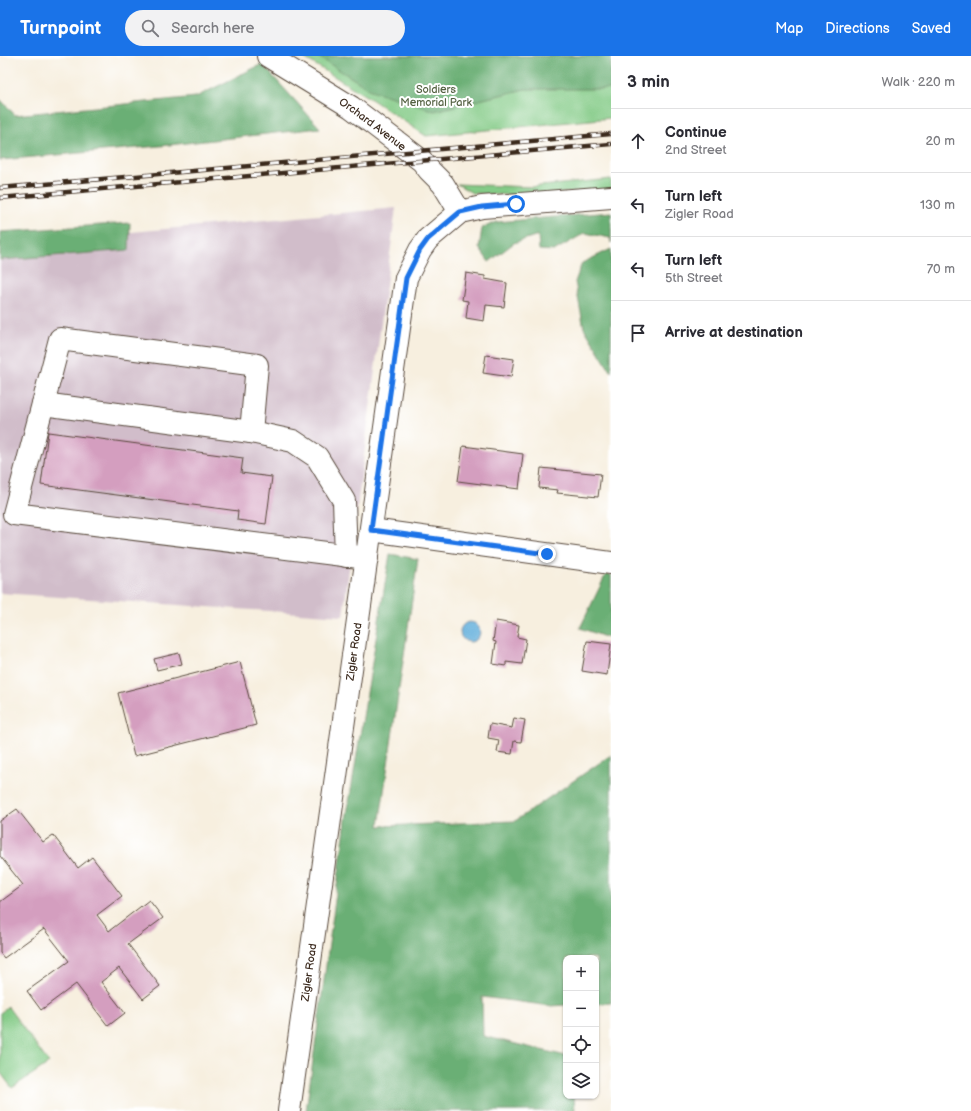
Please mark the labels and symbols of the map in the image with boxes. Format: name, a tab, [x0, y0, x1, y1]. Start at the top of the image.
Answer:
park label: Soldiers Memorial Park	[400, 83, 472, 109]
street label: Orchard Avenue	[337, 95, 409, 154]
route start	[507, 195, 525, 213]
route end	[538, 545, 556, 563]
street label: Zigler Road	[343, 622, 365, 682]
street label: Zigler Road	[298, 943, 319, 1003]

